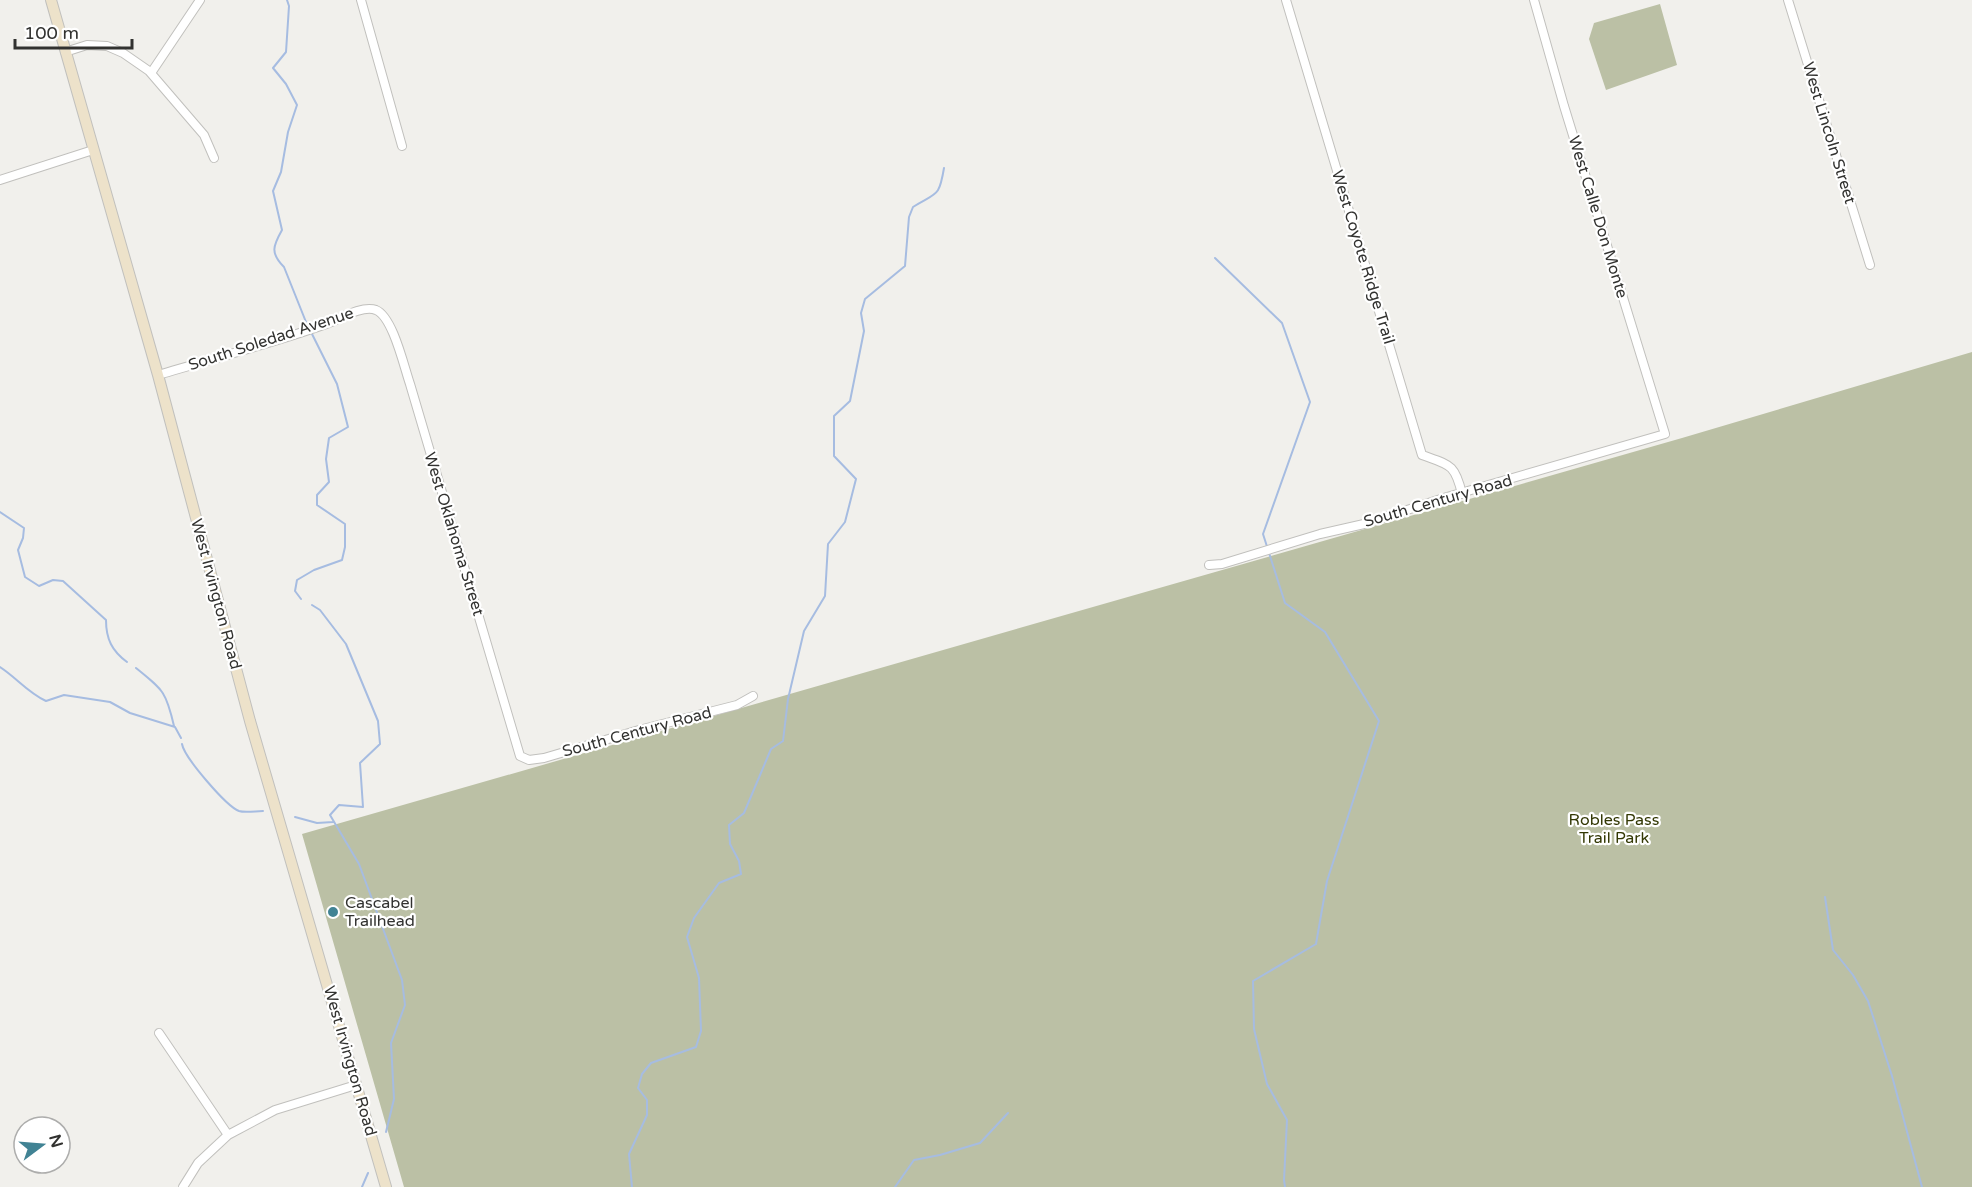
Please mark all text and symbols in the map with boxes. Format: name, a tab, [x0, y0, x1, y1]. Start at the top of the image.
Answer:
scale bar	[15, 12, 132, 50]
text: 100 m	[24, 22, 79, 44]
street label: West Lincoln Street	[1798, 60, 1860, 206]
street label: West Calle Don Monte	[1564, 133, 1632, 301]
street label: West Coyote Ridge Trail	[1327, 168, 1399, 346]
street label: South Soledad Avenue	[186, 303, 356, 375]
street label: West Oklahoma Street	[420, 450, 488, 618]
street label: South Century Road	[1361, 470, 1515, 532]
street label: West Irvington Road	[186, 517, 246, 671]
street label: South Century Road	[560, 702, 714, 762]
park label: Robles Pass Trail Park	[1569, 810, 1659, 848]
place label: Cascabel Trailhead	[345, 893, 415, 931]
marker: Cascabel Trailhead	[326, 905, 340, 919]
street label: West Irvington Road	[319, 984, 381, 1138]
north arrow	[12, 1115, 72, 1175]
text: N	[44, 1132, 67, 1150]

